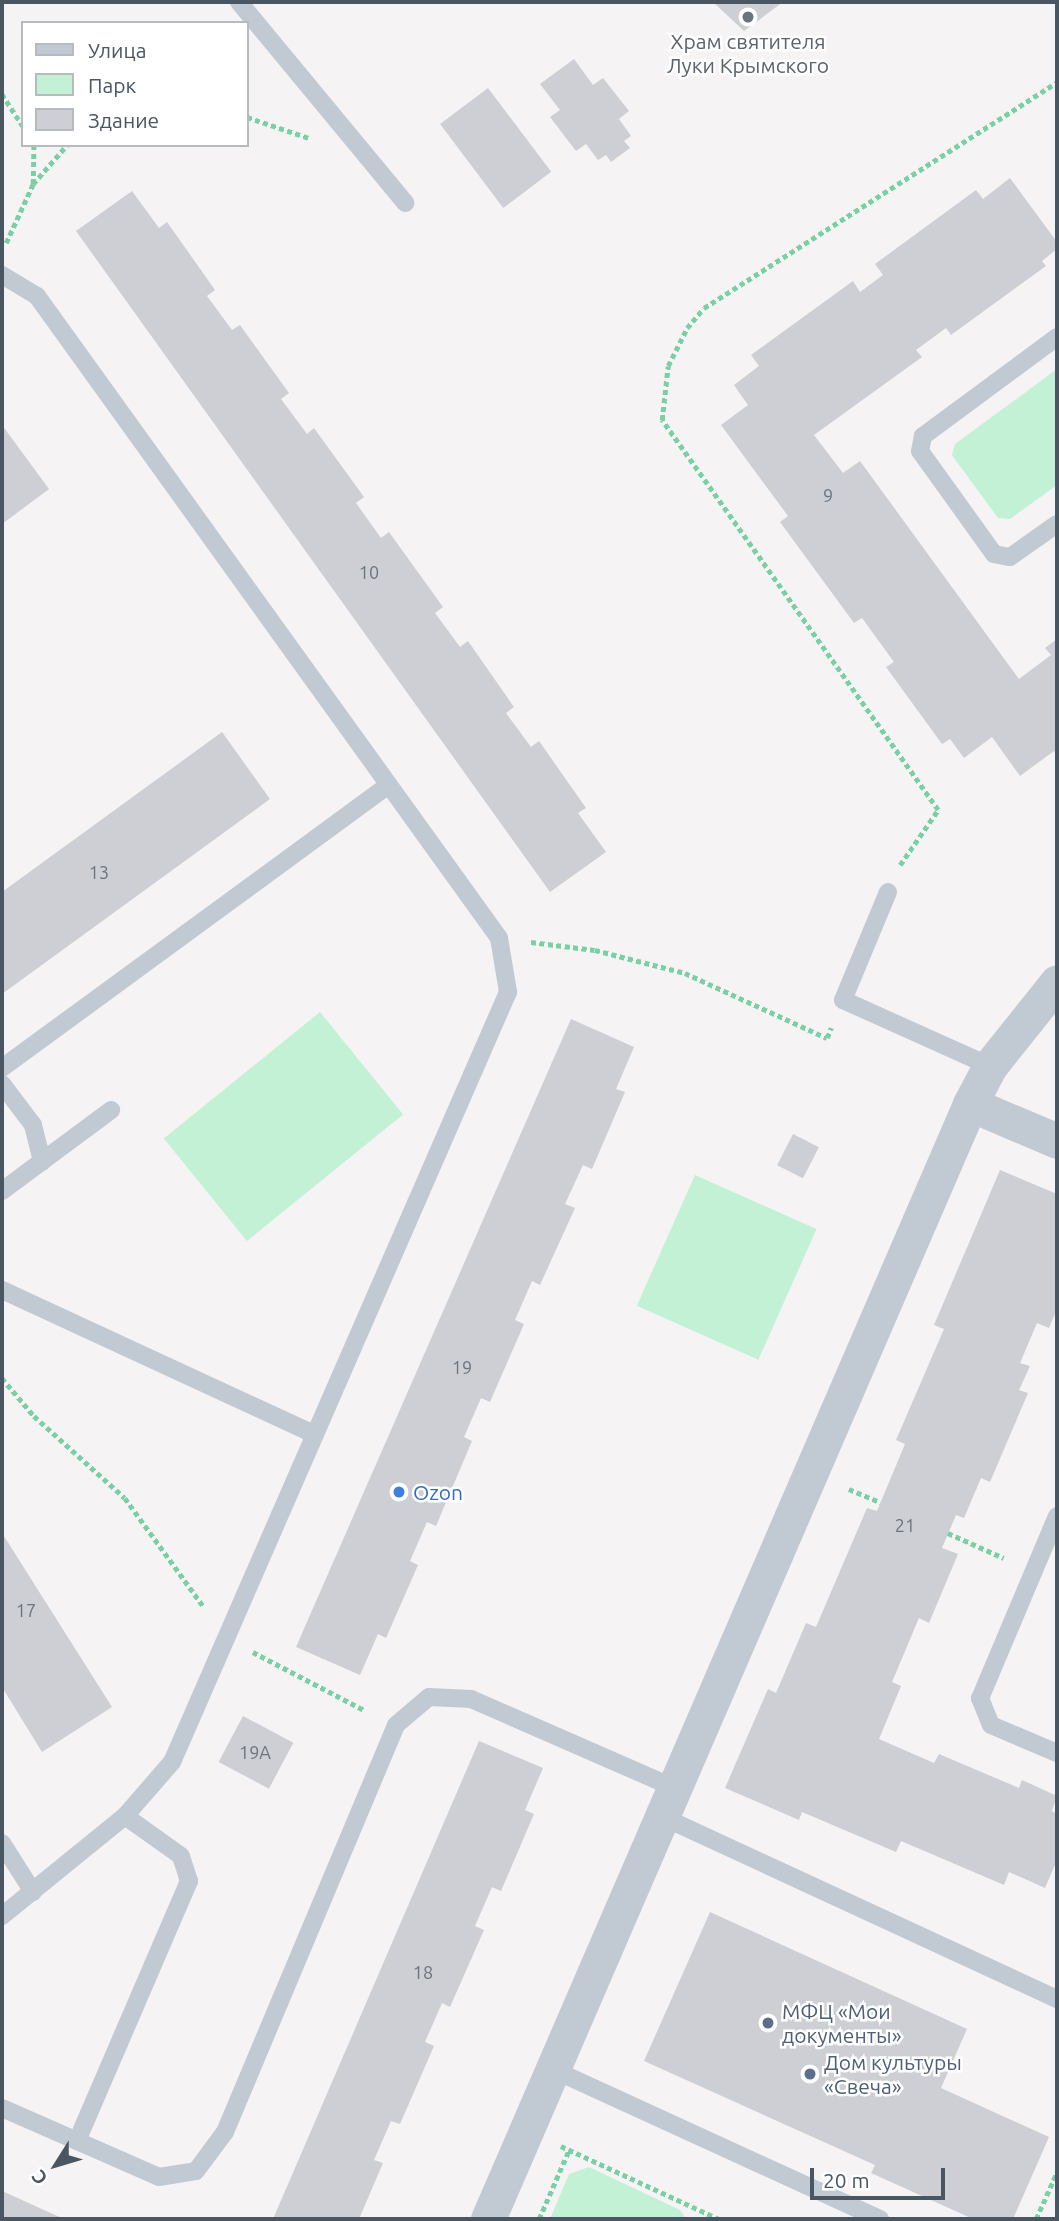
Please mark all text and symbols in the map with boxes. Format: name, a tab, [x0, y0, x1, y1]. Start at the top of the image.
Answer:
marker: Храм святителя Луки Крымского	[740, 9, 756, 25]
legend	[21, 21, 248, 147]
place label: Храм святителя Луки Крымского	[667, 28, 829, 78]
text: Улица	[88, 38, 146, 62]
text: Парк	[88, 73, 136, 97]
text: Здание	[88, 108, 159, 132]
house number: 9	[823, 484, 833, 506]
house number: 10	[359, 561, 379, 583]
house number: 13	[89, 861, 109, 883]
house number: 19	[452, 1356, 472, 1378]
place label: Ozon	[413, 1479, 463, 1505]
marker: Ozon	[391, 1484, 407, 1500]
house number: 21	[895, 1514, 915, 1536]
house number: 17	[16, 1599, 36, 1621]
house number: 19А	[239, 1741, 271, 1763]
house number: 18	[413, 1961, 433, 1983]
place label: МФЦ «Мои документы»	[782, 1998, 902, 2048]
marker: МФЦ «Мои документы»	[760, 2015, 776, 2031]
place label: Дом культуры «Свеча»	[824, 2049, 962, 2099]
marker: Дом культуры «Свеча»	[802, 2066, 818, 2082]
north arrow	[21, 2130, 91, 2200]
scale bar	[814, 2154, 949, 2198]
text: С	[27, 2166, 52, 2189]
text: 20 m	[823, 2168, 870, 2192]

